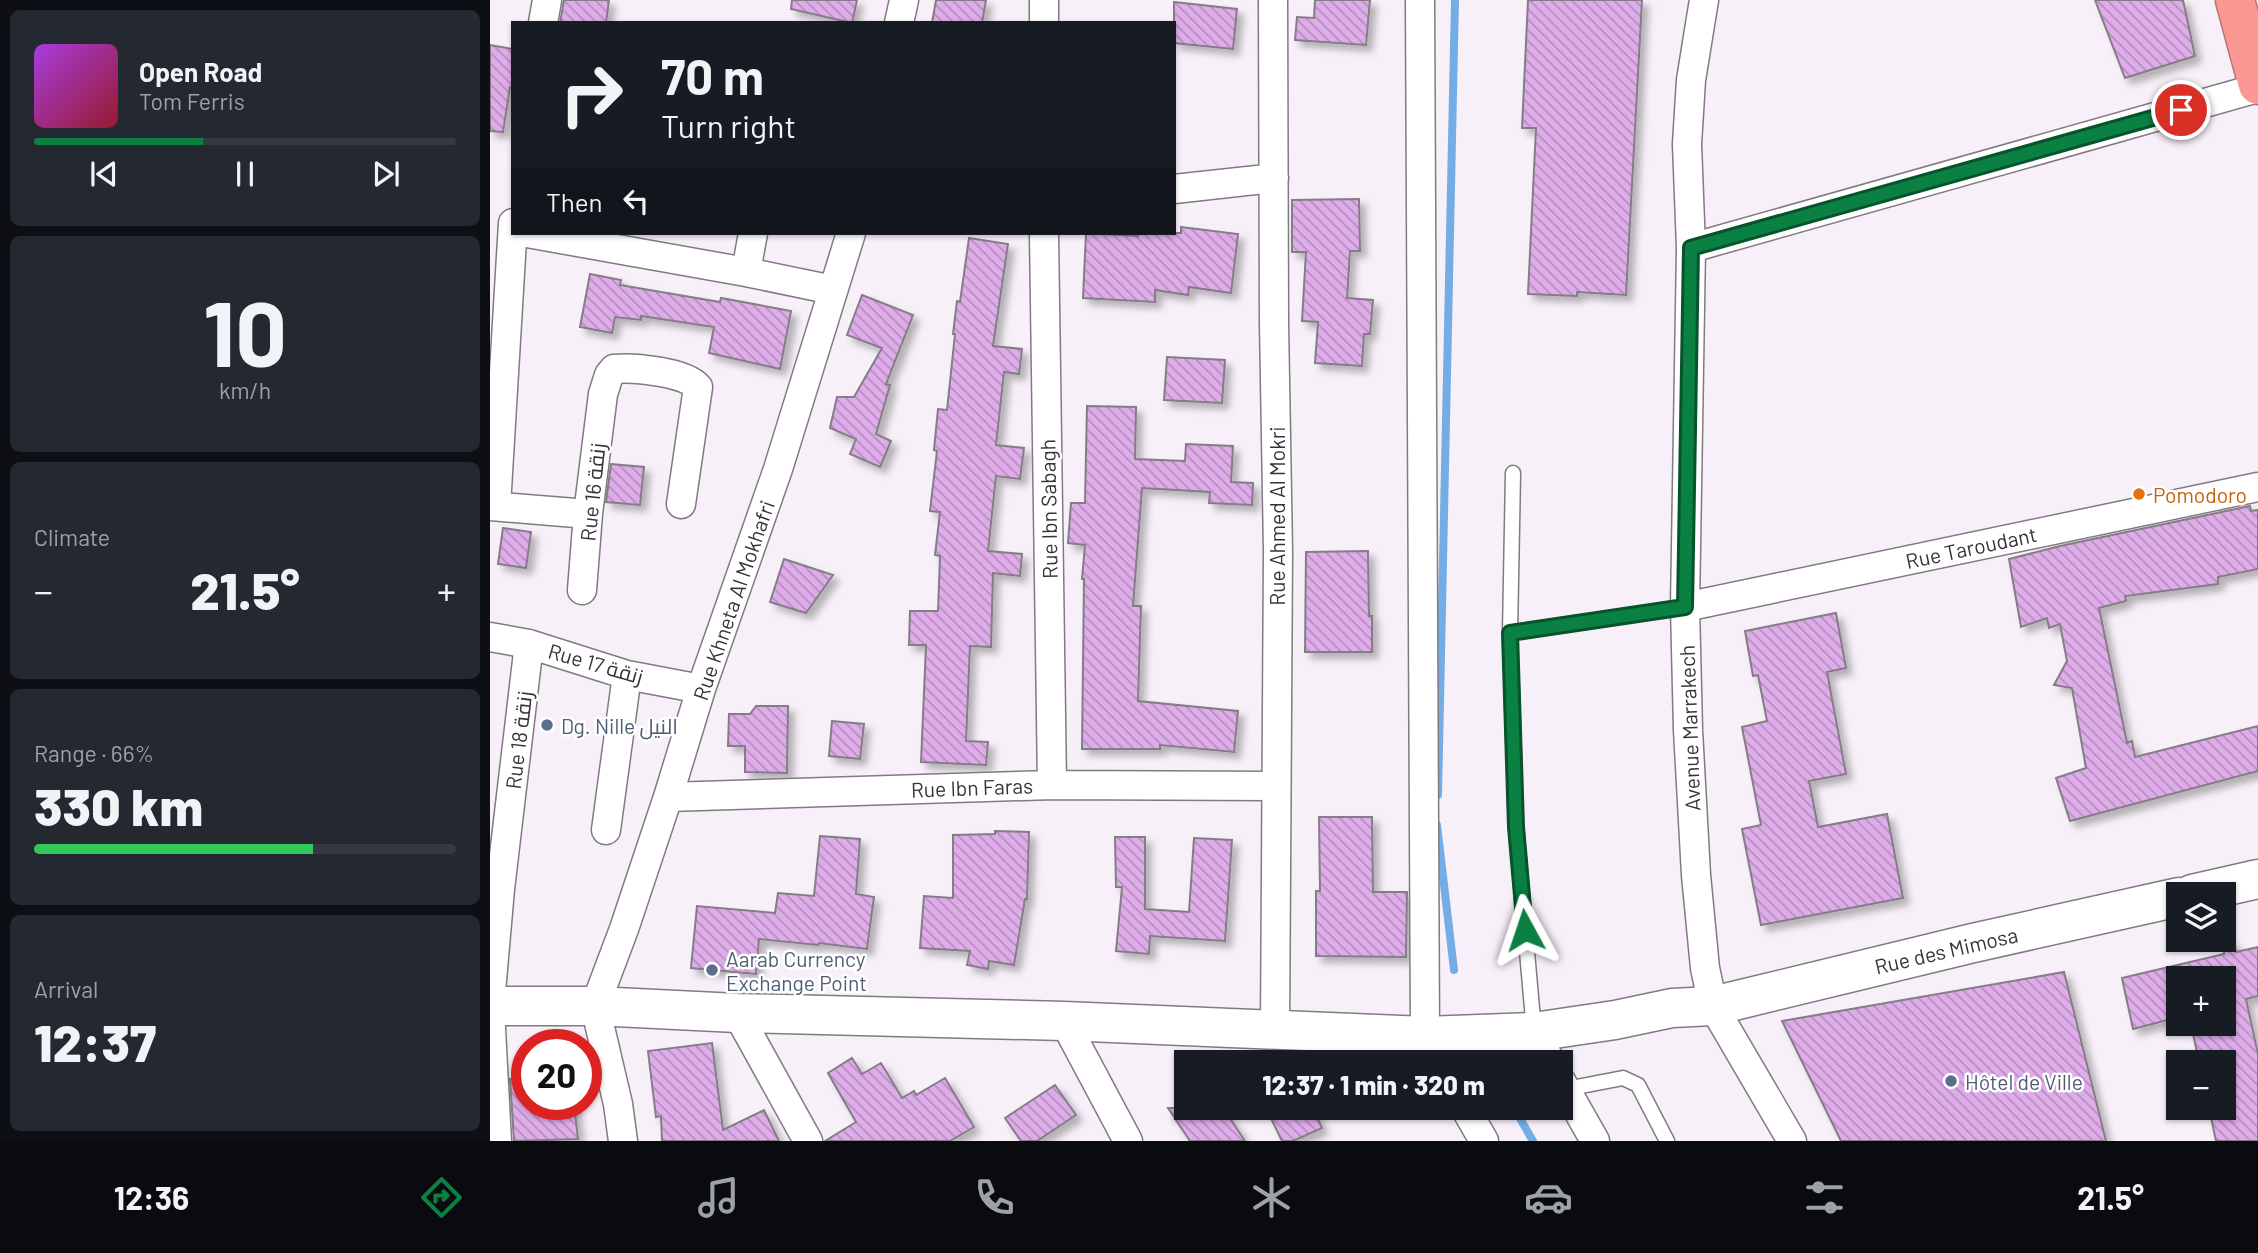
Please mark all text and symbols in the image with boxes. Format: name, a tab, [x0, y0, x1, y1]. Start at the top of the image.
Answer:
text: 70 m	[661, 46, 764, 105]
icon: right	[546, 49, 637, 140]
text: Open Road	[139, 56, 262, 87]
pin	[2151, 80, 2211, 140]
text: Tom Ferris	[139, 87, 245, 115]
icon: arrive	[2162, 91, 2200, 129]
text: Turn right	[661, 106, 796, 144]
icon: previous	[85, 155, 123, 193]
icon: pause	[226, 155, 264, 193]
icon: next	[367, 155, 405, 193]
icon: left	[617, 182, 655, 220]
text: Then	[546, 186, 603, 217]
text: 10	[203, 276, 287, 385]
text: km/h	[219, 376, 271, 404]
street label: Rue Ahmed Al Mokri	[1264, 426, 1289, 606]
street label: Rue Ibn Sabagh	[1034, 439, 1062, 579]
street label: Rue 16 زنقة	[574, 442, 611, 542]
place label: Pomodoro	[2153, 482, 2247, 507]
marker: Pomodoro	[2131, 486, 2147, 502]
street label: Rue Khneta Al Mokhafri	[687, 497, 779, 703]
street label: Rue Taroudant	[1903, 521, 2039, 573]
text: Climate	[34, 523, 110, 551]
text: 21.5°	[190, 558, 300, 620]
text: −	[34, 567, 53, 613]
text: +	[437, 567, 456, 613]
street label: Rue 17 زنقة	[545, 638, 646, 689]
street label: Avenue Marrakech	[1674, 645, 1704, 811]
street label: Rue 18 زنقة	[500, 690, 537, 791]
place label: Dg. Nille النيل	[561, 713, 678, 740]
marker: Dg. Nille النيل	[539, 717, 555, 733]
text: Range · 66%	[34, 739, 154, 767]
street label: Rue Ibn Faras	[910, 772, 1034, 802]
text: 330 km	[34, 774, 203, 836]
map controls	[2166, 882, 2236, 1120]
button: layers	[2166, 882, 2236, 952]
position arrow	[1488, 893, 1562, 967]
street label: Rue des Mimosa	[1872, 921, 2020, 979]
place label: Aarab Currency Exchange Point	[726, 946, 867, 995]
marker: Aarab Currency Exchange Point	[704, 962, 720, 978]
button: +	[2166, 966, 2236, 1036]
text: Arrival	[34, 975, 98, 1003]
text: 12:37	[34, 1010, 156, 1072]
speed limit sign: 20	[511, 1029, 602, 1120]
button: −	[2166, 1050, 2236, 1120]
text: 12:37 · 1 min · 320 m	[1262, 1069, 1485, 1100]
place label: Hôtel de Ville	[1965, 1069, 2083, 1094]
marker: Hôtel de Ville	[1943, 1073, 1959, 1089]
icon: directions	[417, 1173, 466, 1222]
icon: music	[694, 1173, 743, 1222]
icon: phone	[970, 1173, 1019, 1222]
icon: climate	[1247, 1173, 1296, 1222]
icon: car	[1524, 1173, 1573, 1222]
icon: filters	[1800, 1173, 1849, 1222]
text: 12:36	[114, 1178, 189, 1216]
text: 21.5°	[2077, 1178, 2144, 1216]

